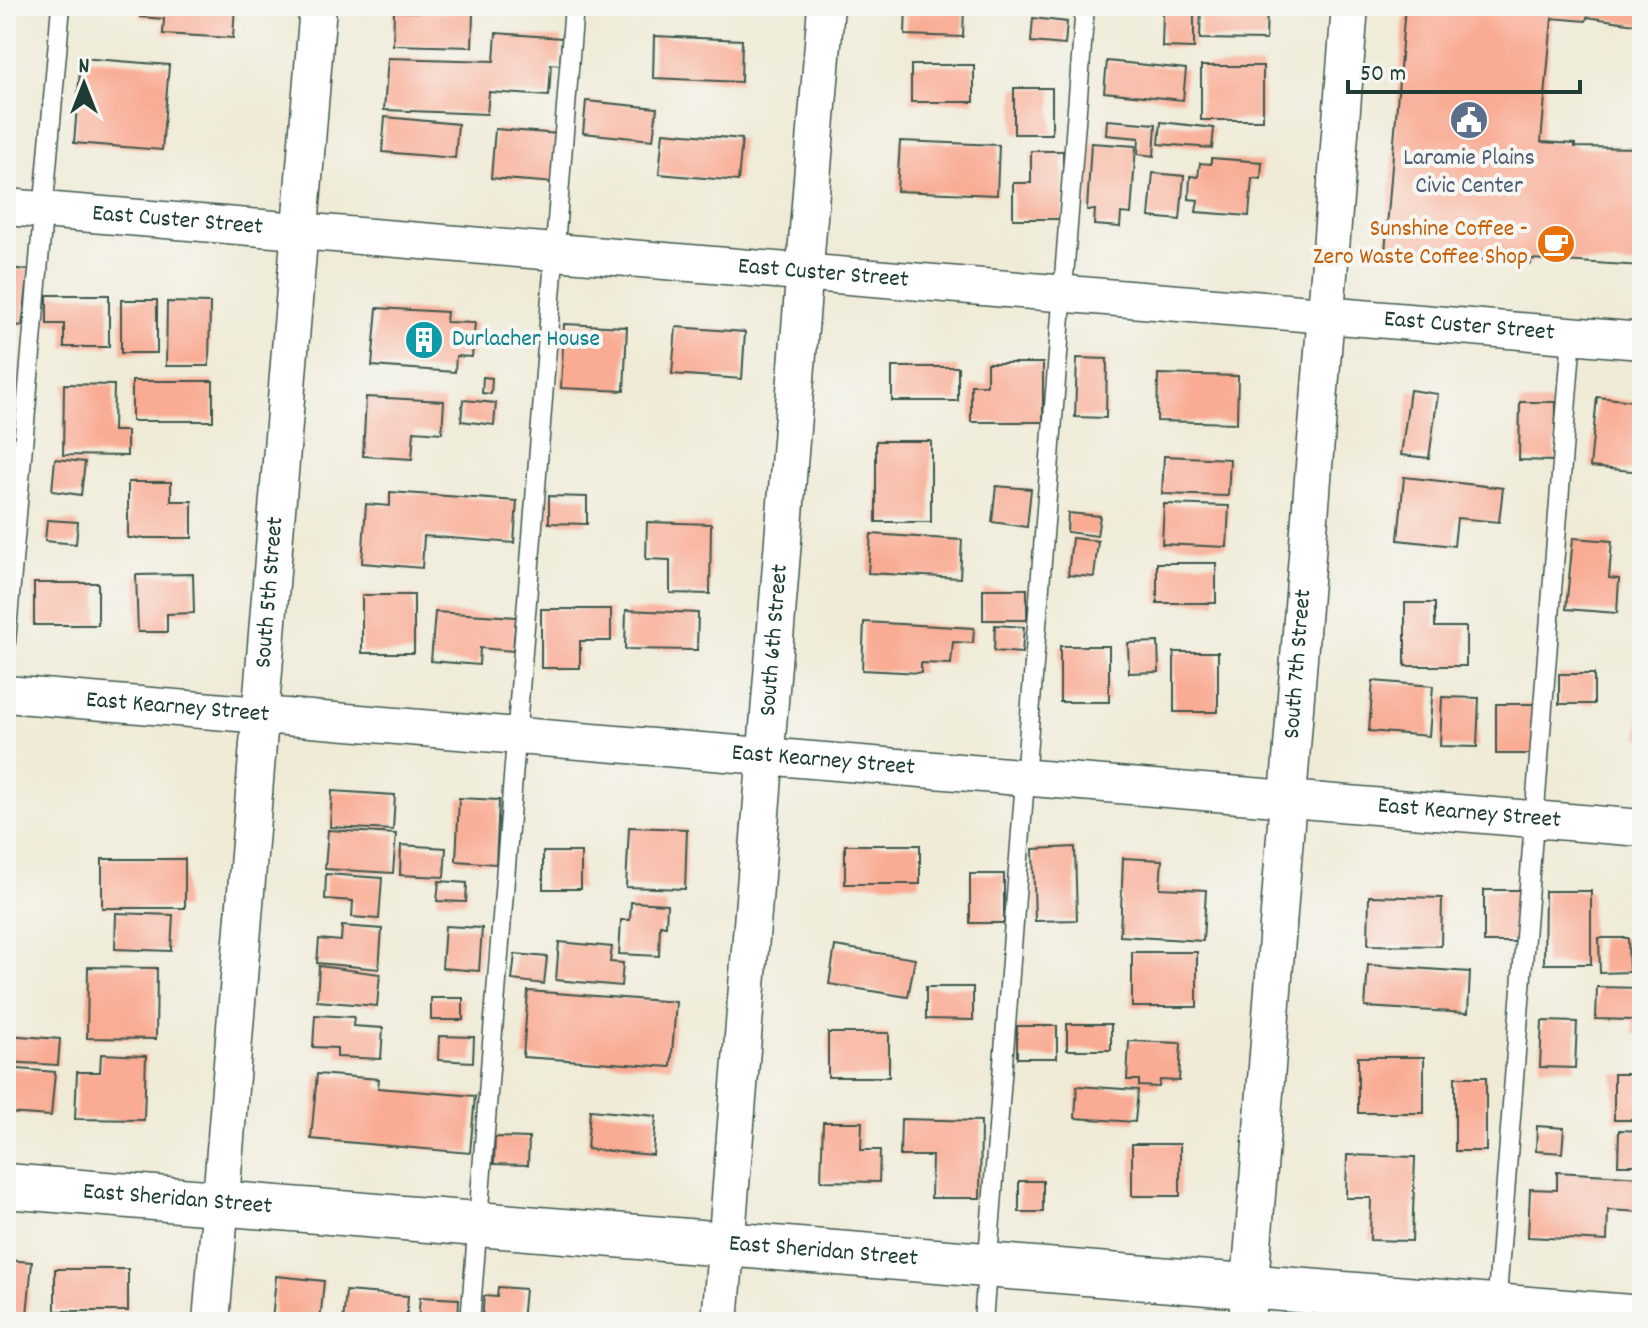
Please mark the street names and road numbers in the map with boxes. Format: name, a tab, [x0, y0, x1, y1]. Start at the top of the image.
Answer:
street label: East Custer Street	[91, 197, 264, 245]
street label: East Custer Street	[737, 250, 910, 298]
street label: East Custer Street	[1382, 303, 1556, 351]
street label: South 5th Street	[247, 515, 293, 669]
street label: South 6th Street	[752, 563, 798, 718]
street label: South 7th Street	[1276, 588, 1321, 740]
street label: East Kearney Street	[84, 684, 270, 732]
street label: East Kearney Street	[730, 736, 916, 785]
street label: East Kearney Street	[1376, 789, 1562, 838]
street label: East Sheridan Street	[82, 1175, 273, 1224]
street label: East Sheridan Street	[727, 1227, 919, 1277]

